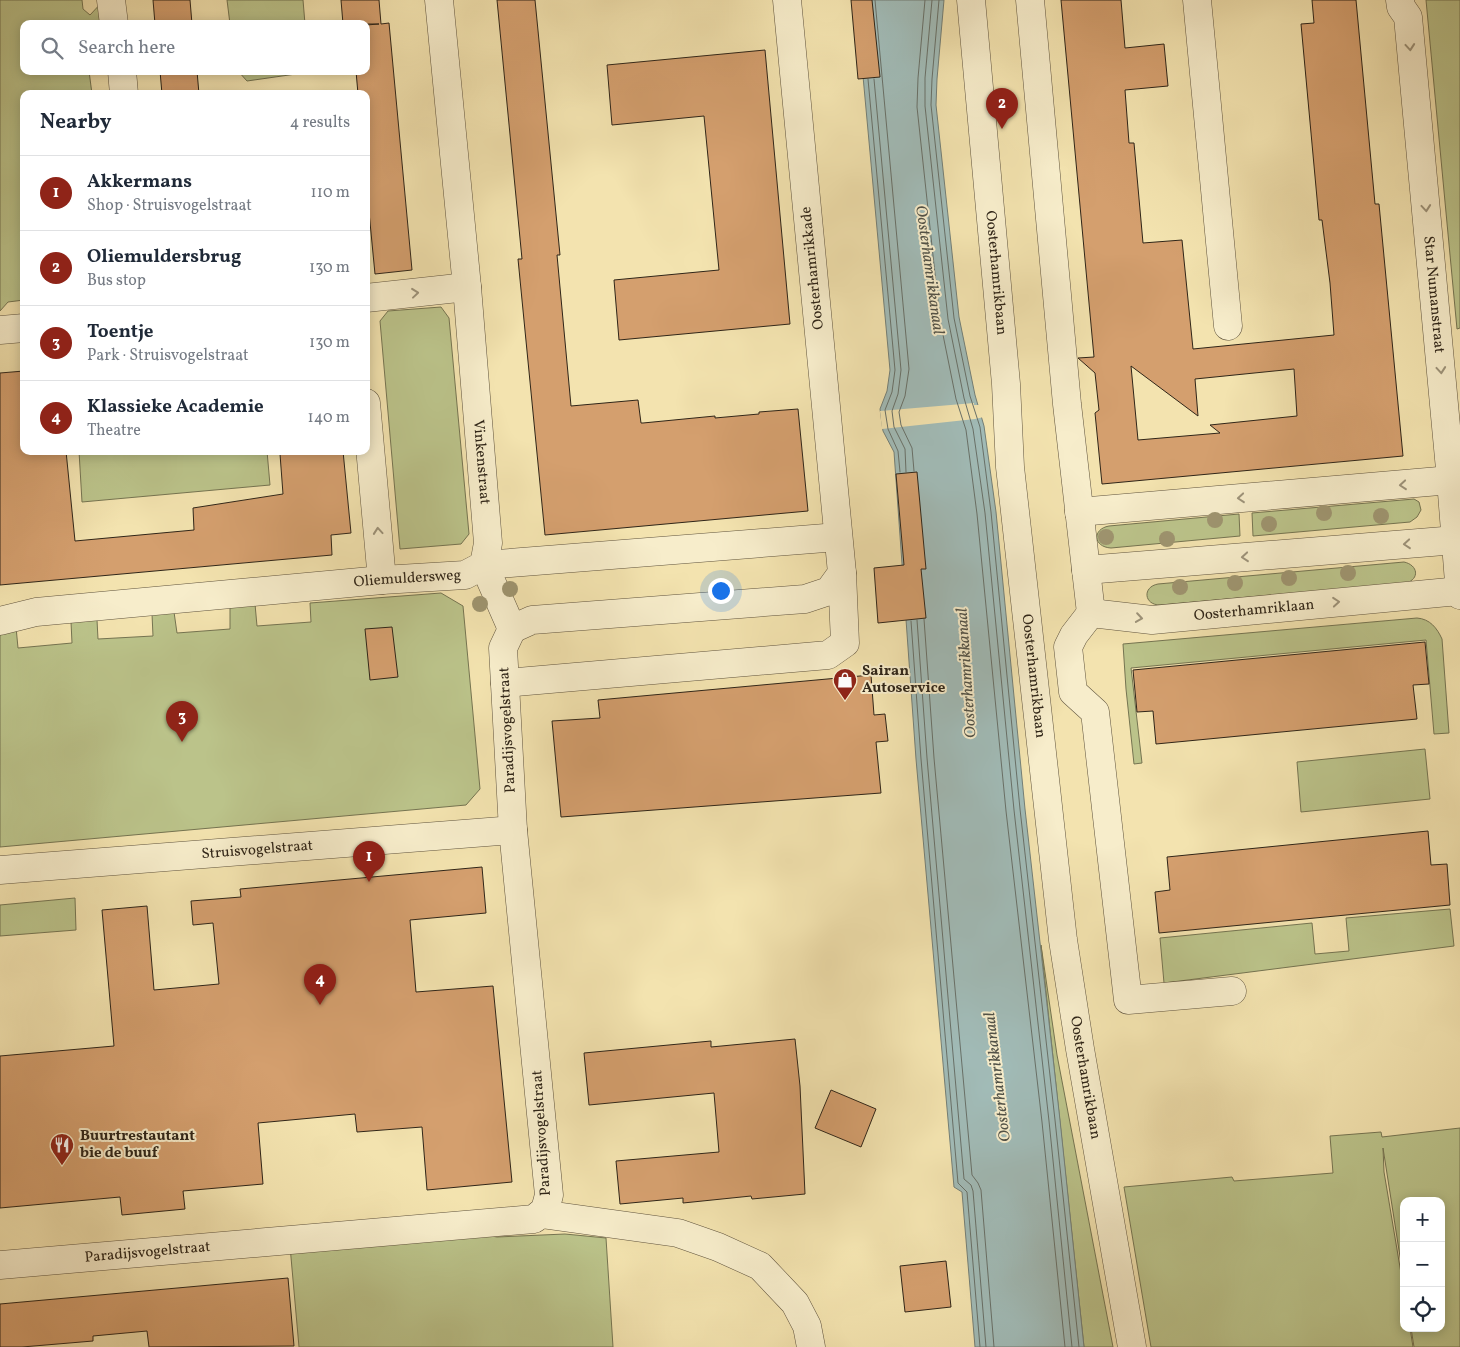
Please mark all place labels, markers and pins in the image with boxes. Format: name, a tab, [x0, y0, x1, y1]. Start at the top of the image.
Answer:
pin: 2	[986, 88, 1018, 129]
place label: Sairan Autoservice	[862, 661, 946, 699]
shop icon: Sairan Autoservice	[832, 667, 858, 701]
pin: 3	[166, 701, 198, 742]
pin: 1	[353, 841, 385, 882]
pin: 4	[304, 964, 336, 1005]
place label: Buurtrestautant bie de buuf	[80, 1126, 195, 1164]
restaurant icon: Buurtrestautant bie de buuf	[49, 1132, 75, 1166]

